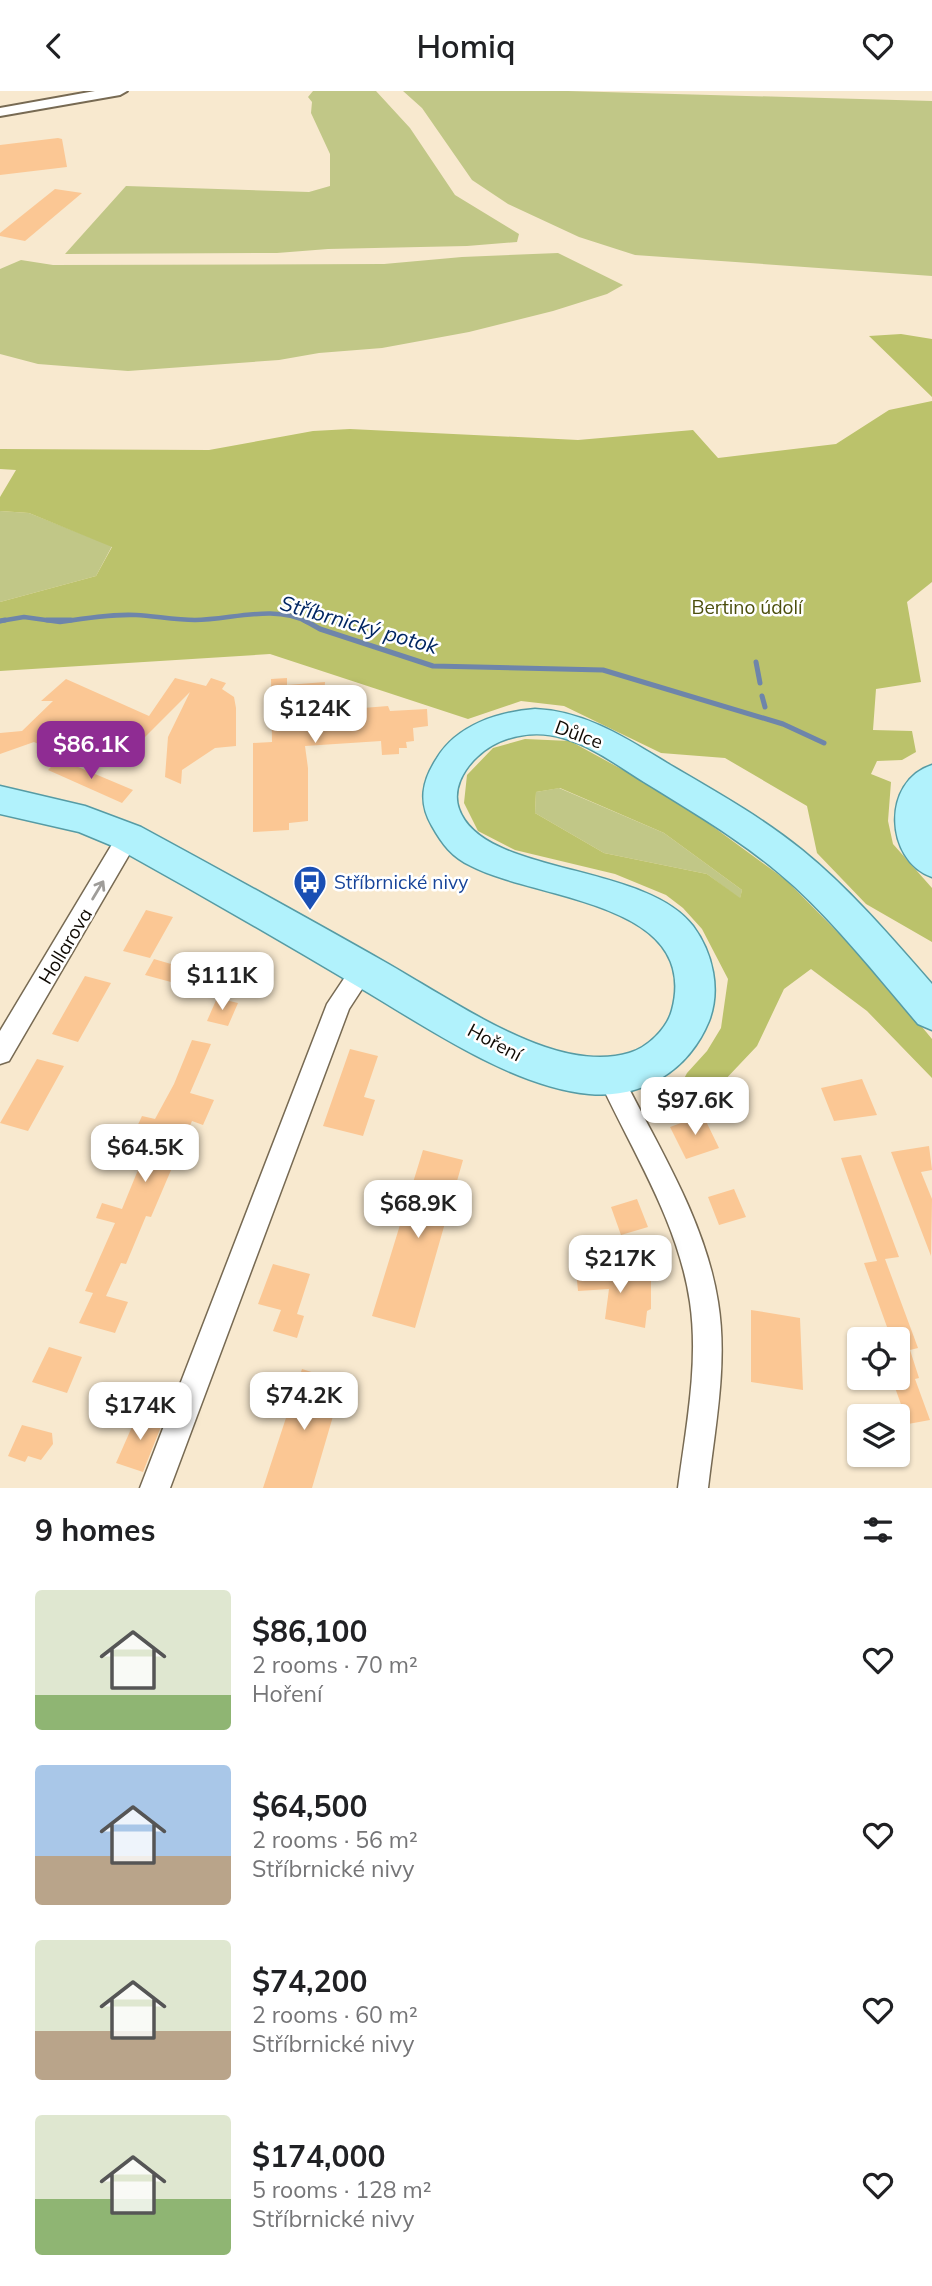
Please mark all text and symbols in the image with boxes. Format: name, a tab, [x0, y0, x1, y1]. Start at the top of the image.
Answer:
text: Homiq	[416, 26, 516, 66]
icon: back	[35, 27, 73, 65]
icon: heart	[859, 27, 897, 65]
water label: Stříbrnický potok	[277, 589, 442, 659]
park label: Bertino údolí	[691, 595, 804, 619]
pin: $124K	[266, 685, 364, 745]
text: $124K	[280, 693, 350, 722]
street label: Důlce	[552, 714, 606, 754]
pin: $86.1K	[34, 721, 148, 781]
text: $86.1K	[53, 729, 129, 758]
bus stop icon: Stříbrnické nivy	[291, 863, 329, 912]
place label: Stříbrnické nivy	[334, 870, 468, 894]
one-way arrow	[91, 880, 105, 900]
street label: Hollarova	[33, 904, 97, 988]
pin: $111K	[173, 953, 271, 1012]
text: $111K	[187, 960, 257, 989]
street label: Hoření	[464, 1018, 528, 1067]
pin: $97.6K	[638, 1077, 752, 1137]
text: $97.6K	[657, 1085, 733, 1114]
pin: $64.5K	[88, 1125, 202, 1184]
text: $64.5K	[107, 1132, 183, 1161]
pin: $68.9K	[361, 1181, 475, 1240]
text: $68.9K	[380, 1188, 456, 1217]
pin: $217K	[571, 1235, 669, 1295]
text: $217K	[585, 1243, 655, 1272]
map controls	[847, 1327, 910, 1467]
button: locate	[847, 1327, 910, 1390]
pin: $74.2K	[247, 1373, 361, 1432]
text: $74.2K	[266, 1380, 342, 1409]
pin: $174K	[91, 1383, 189, 1442]
text: $174K	[105, 1390, 175, 1419]
button: layers	[847, 1404, 910, 1467]
text: 9 homes	[35, 1511, 156, 1549]
icon: filters	[859, 1511, 897, 1549]
text: $86,100	[252, 1612, 367, 1650]
icon: home	[91, 1618, 175, 1702]
icon: heart	[859, 1641, 897, 1679]
text: 2 rooms · 70 m²	[252, 1650, 418, 1679]
text: Hoření	[252, 1679, 322, 1708]
text: $64,500	[252, 1787, 367, 1825]
icon: home	[91, 1793, 175, 1877]
icon: heart	[859, 1816, 897, 1854]
text: 2 rooms · 56 m²	[252, 1825, 418, 1854]
text: Stříbrnické nivy	[252, 1854, 415, 1883]
text: $74,200	[252, 1962, 367, 2000]
icon: home	[91, 1968, 175, 2052]
icon: heart	[859, 1991, 897, 2029]
text: 2 rooms · 60 m²	[252, 2000, 418, 2029]
text: Stříbrnické nivy	[252, 2029, 415, 2058]
text: $174,000	[252, 2137, 385, 2175]
icon: home	[91, 2143, 175, 2227]
icon: heart	[859, 2166, 897, 2204]
text: 5 rooms · 128 m²	[252, 2175, 432, 2204]
text: Stříbrnické nivy	[252, 2204, 415, 2233]

